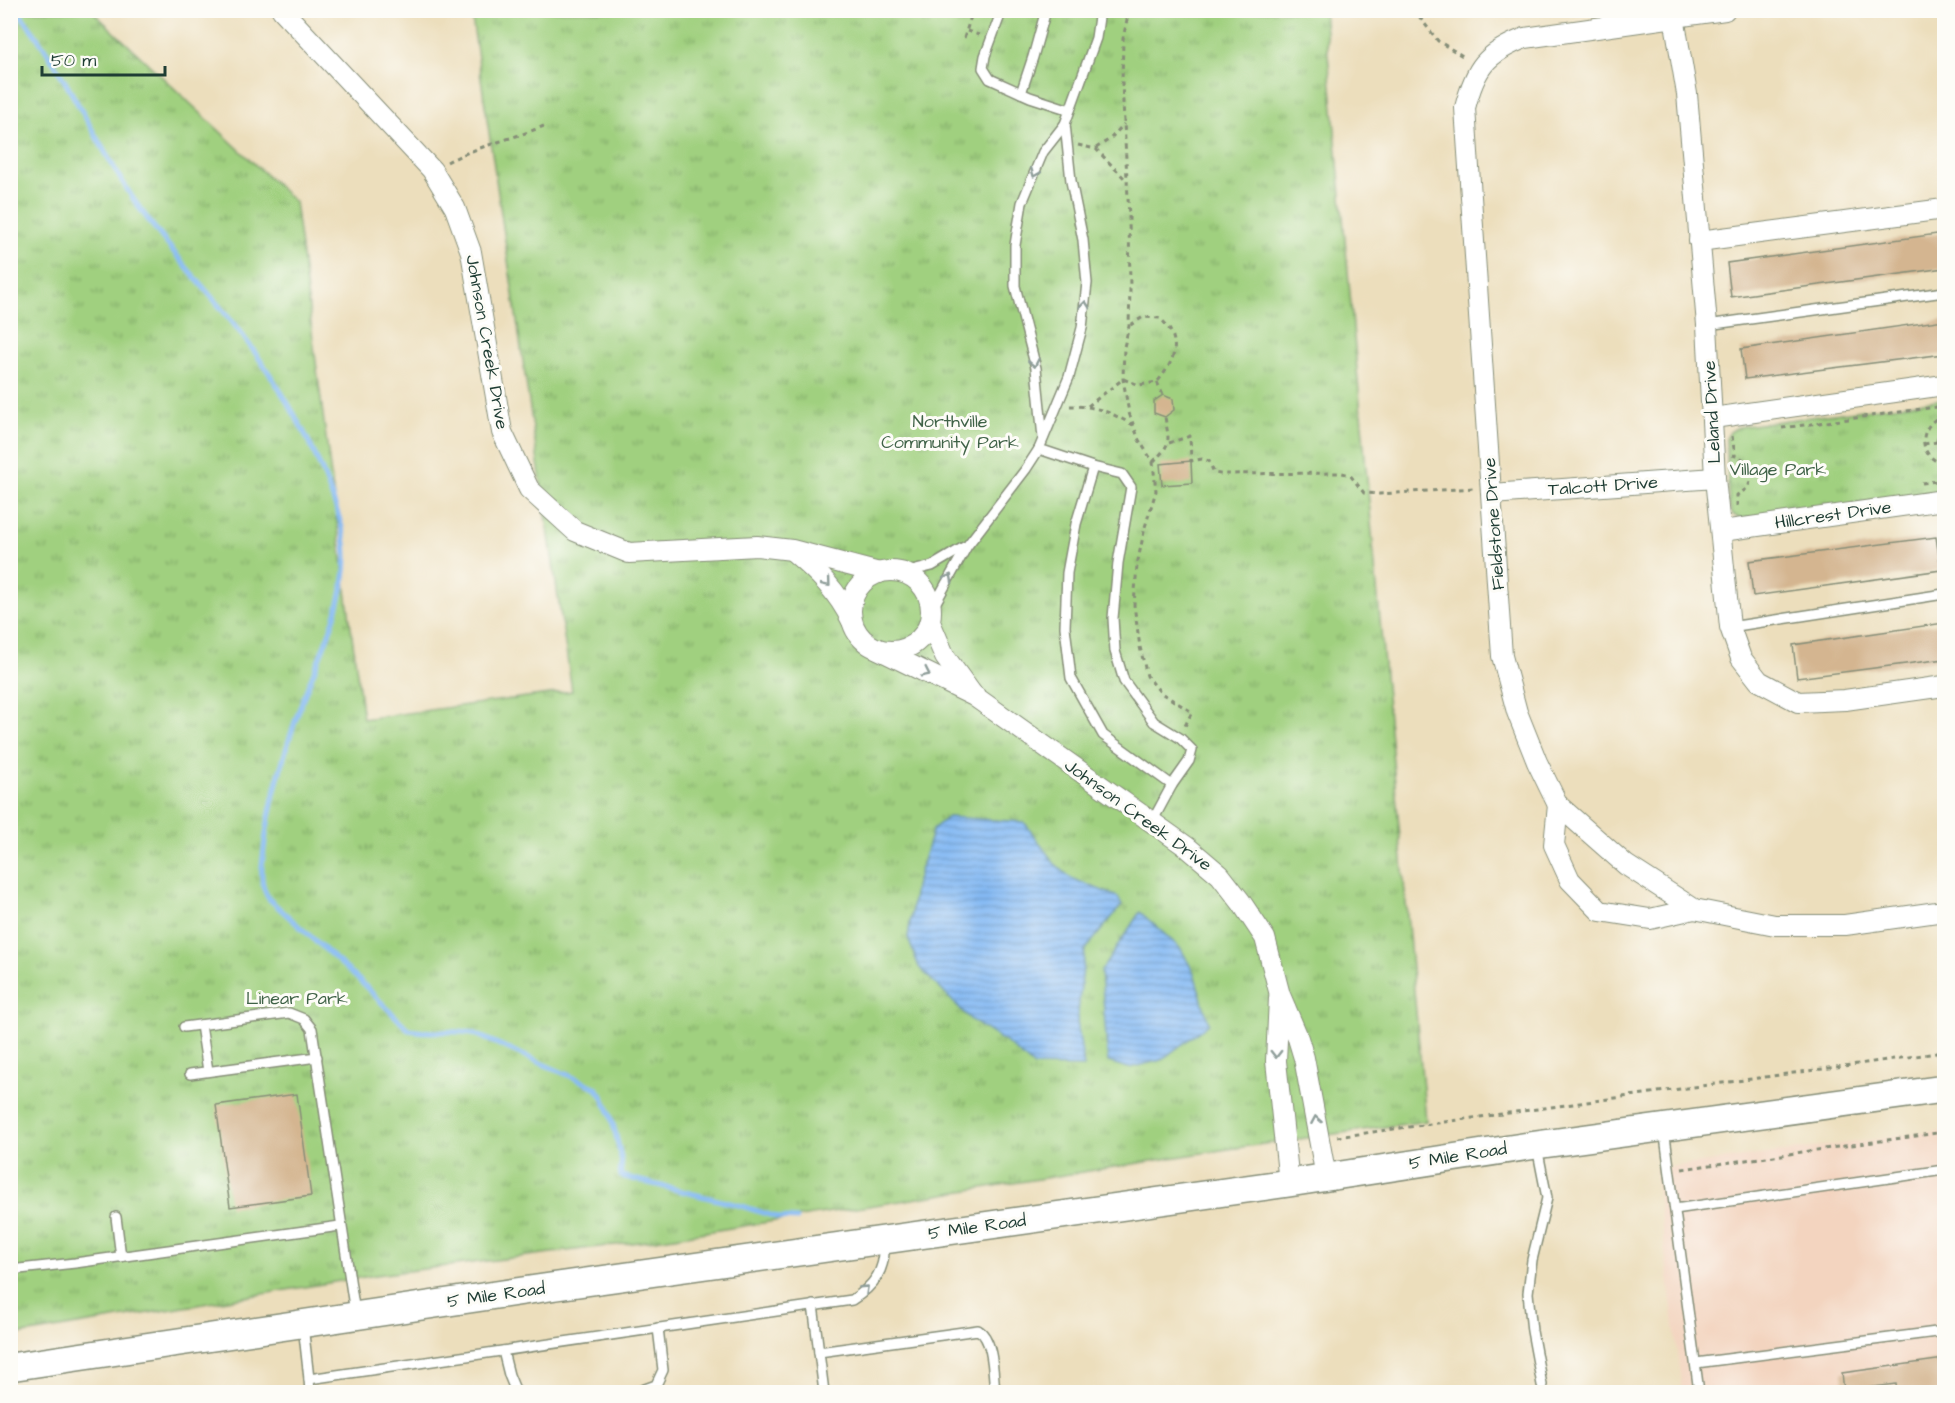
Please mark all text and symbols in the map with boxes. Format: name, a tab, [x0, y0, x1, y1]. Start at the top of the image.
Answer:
scale bar	[42, 39, 165, 77]
text: 50 m	[51, 48, 96, 73]
one-way arrow	[1029, 167, 1042, 178]
street label: Johnson Creek Drive	[459, 253, 515, 431]
one-way arrow	[1078, 300, 1091, 309]
one-way arrow	[1027, 357, 1040, 367]
street label: Leland Drive	[1697, 360, 1727, 464]
park label: Northville Community Park	[881, 409, 1019, 456]
street label: Fieldstone Drive	[1477, 457, 1511, 591]
park label: Village Park	[1730, 457, 1826, 483]
street label: Talcott Drive	[1547, 470, 1659, 502]
street label: Hillcrest Drive	[1773, 494, 1893, 536]
one-way arrow	[942, 574, 953, 584]
one-way arrow	[820, 576, 831, 587]
one-way arrow	[919, 666, 930, 677]
street label: Johnson Creek Drive	[1059, 753, 1217, 877]
park label: Linear Park	[246, 986, 348, 1011]
one-way arrow	[1270, 1049, 1282, 1058]
one-way arrow	[1310, 1115, 1323, 1125]
street label: 5 Mile Road	[1407, 1136, 1509, 1176]
street label: 5 Mile Road	[926, 1208, 1028, 1246]
street label: 5 Mile Road	[445, 1276, 547, 1314]
one-way arrow	[858, 1285, 868, 1296]

